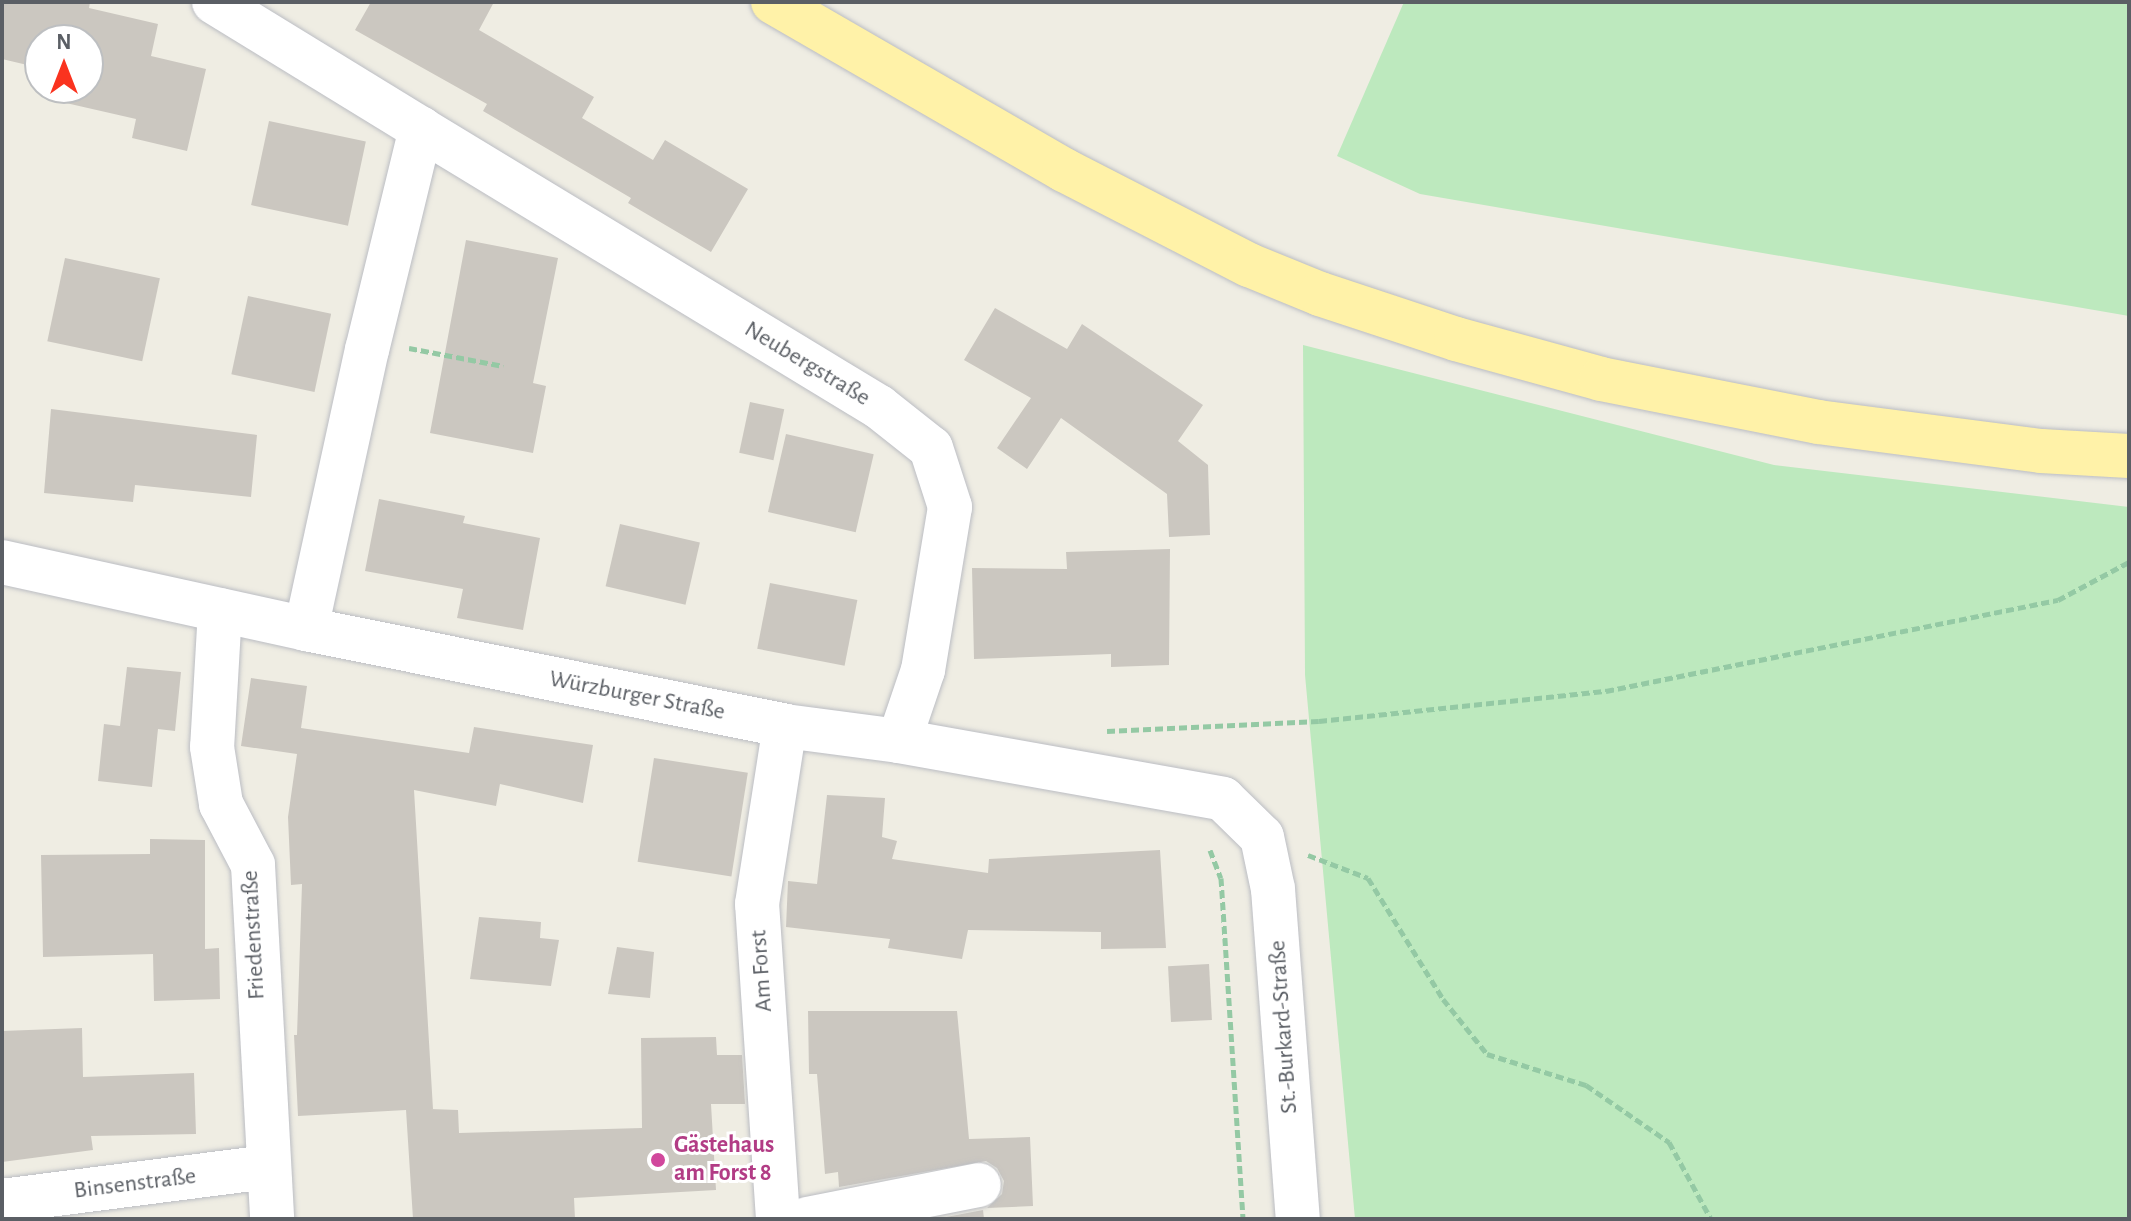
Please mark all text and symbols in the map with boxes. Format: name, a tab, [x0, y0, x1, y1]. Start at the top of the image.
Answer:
north arrow	[24, 24, 104, 104]
text: N	[56, 31, 72, 53]
street label: Neubergstraße	[739, 315, 875, 413]
street label: Würzburger Straße	[547, 665, 727, 727]
street label: Friedenstraße	[236, 870, 272, 1000]
street label: Am Forst	[745, 929, 779, 1013]
street label: St.-Burkard-Straße	[1264, 939, 1304, 1115]
place label: Gästehaus am Forst 8	[674, 1132, 774, 1188]
marker: Gästehaus am Forst 8	[649, 1151, 667, 1169]
street label: Binsenstraße	[72, 1162, 198, 1206]

